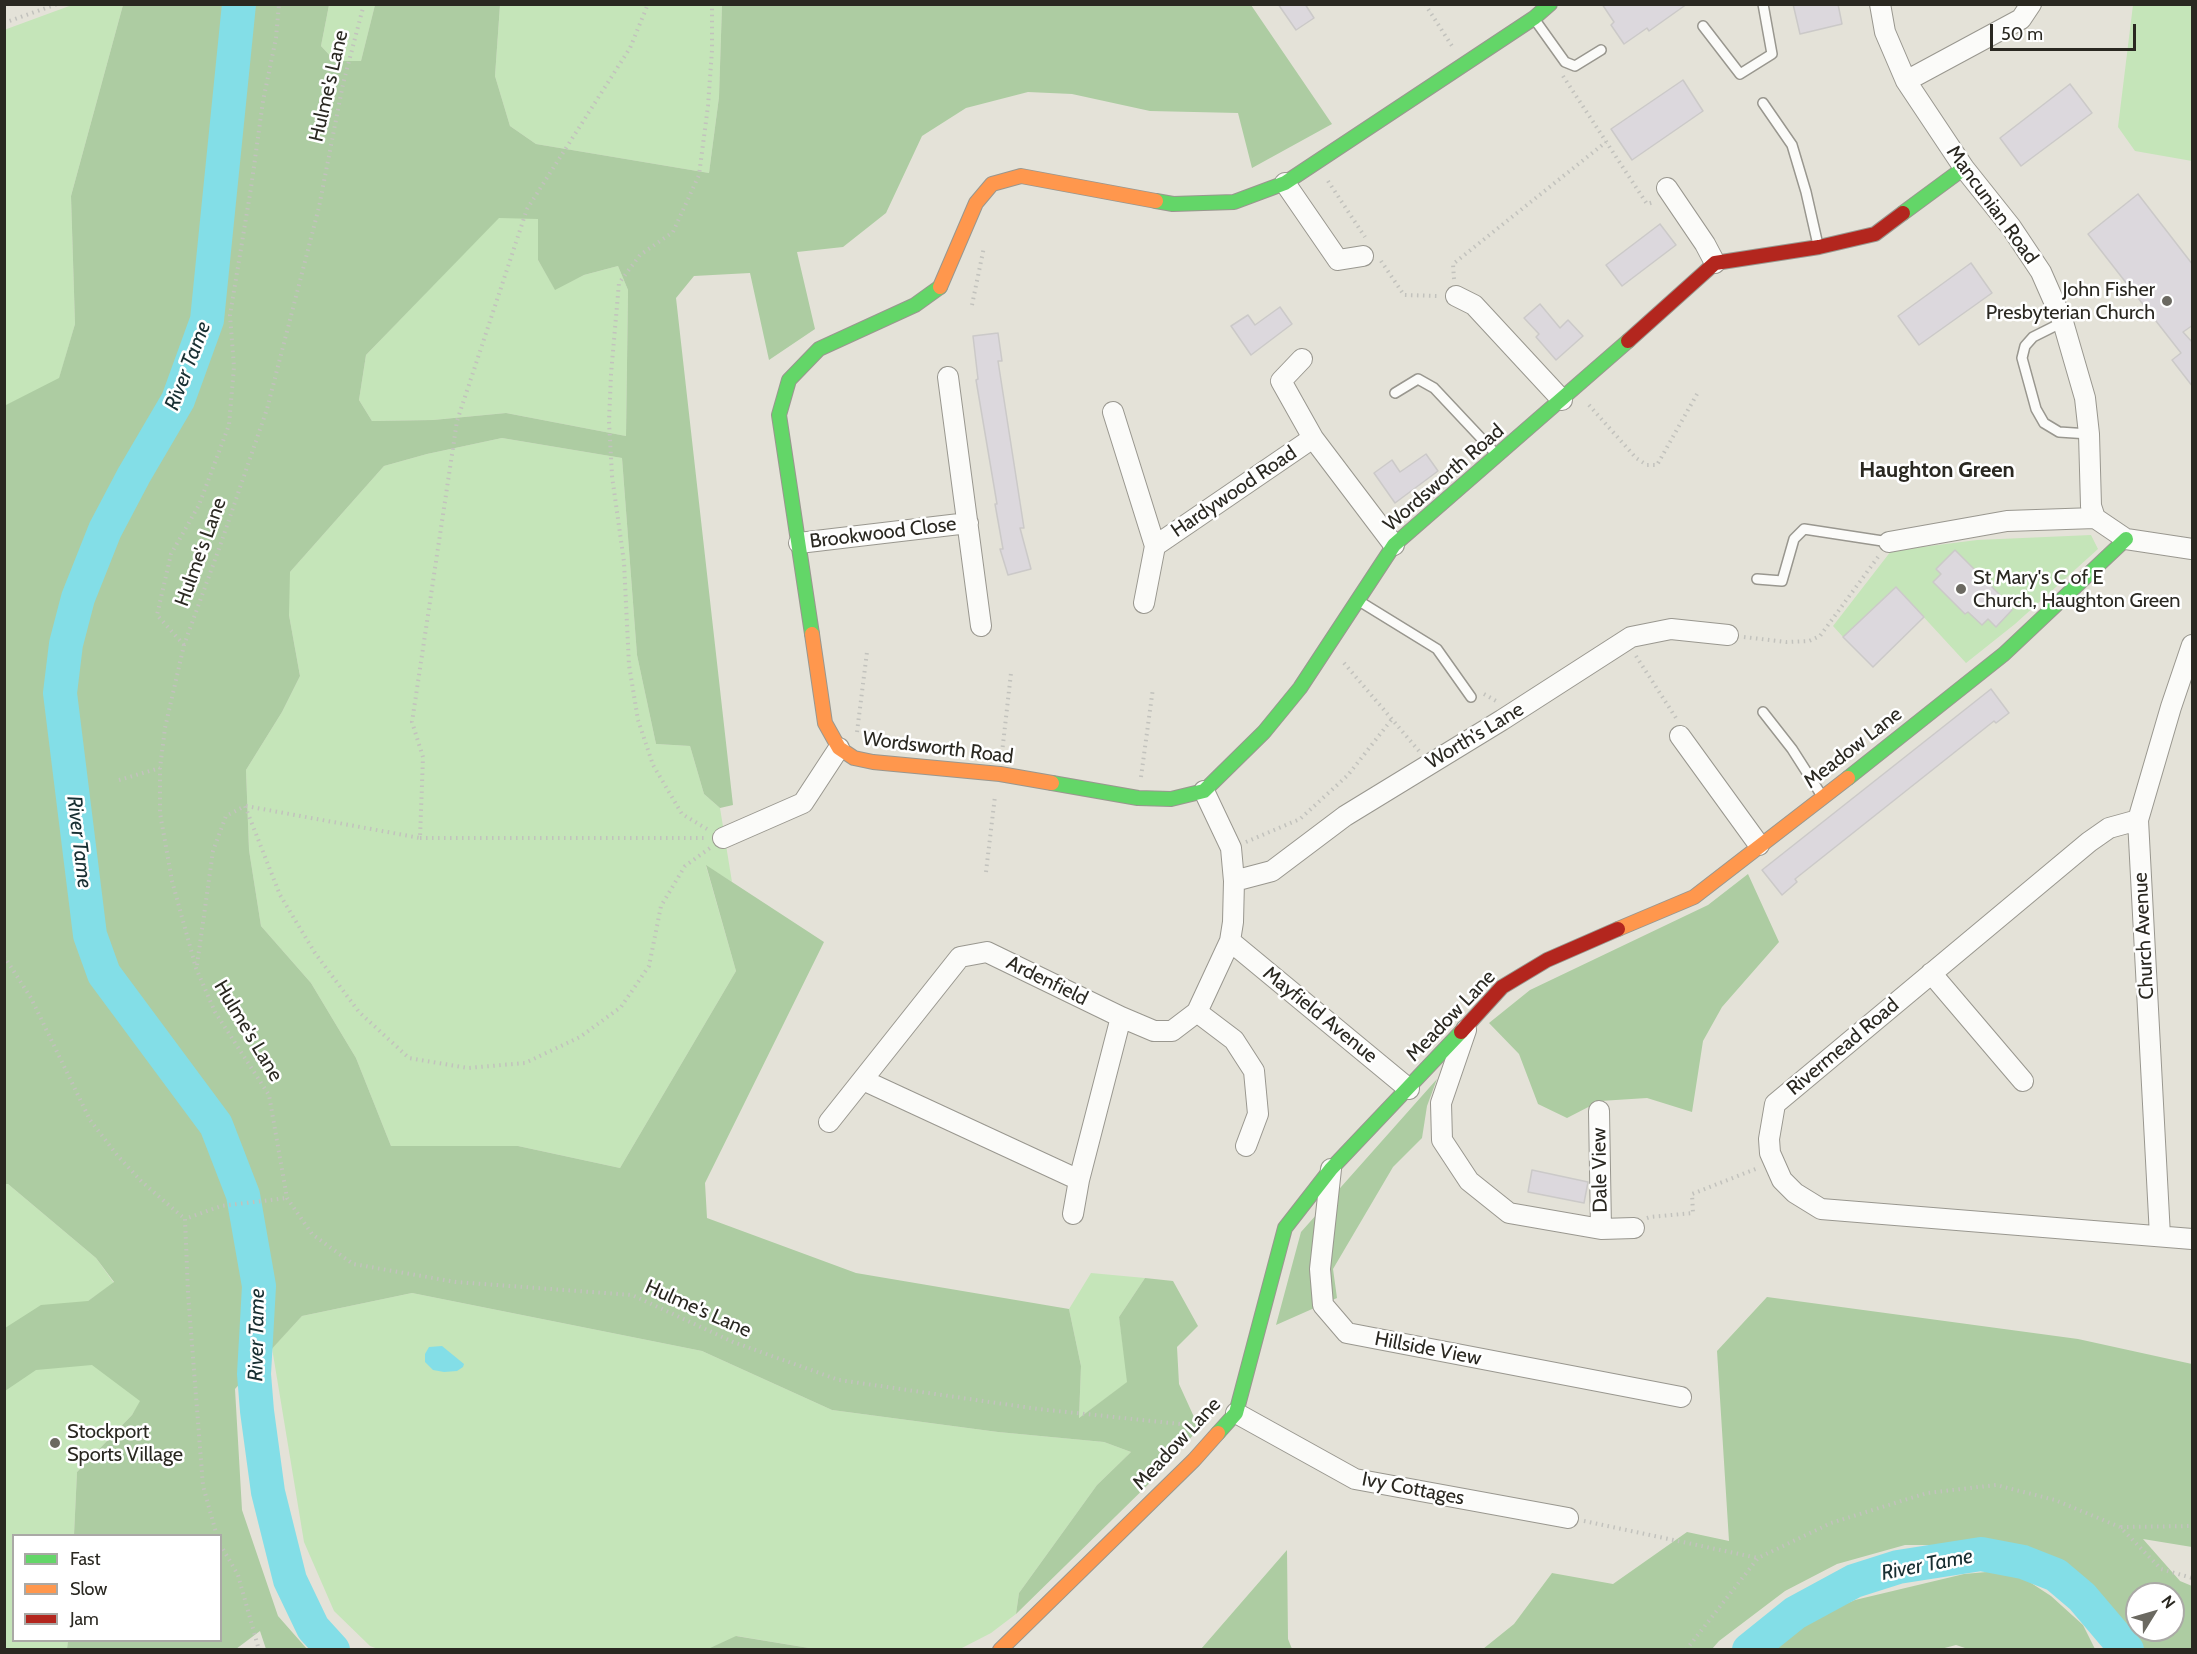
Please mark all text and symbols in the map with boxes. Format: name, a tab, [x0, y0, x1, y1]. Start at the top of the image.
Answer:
scale bar	[1993, 12, 2138, 50]
text: 50 m	[2001, 23, 2043, 45]
street label: Hulme's Lane	[305, 28, 353, 144]
street label: Mancunian Road	[1941, 141, 2043, 269]
place label: John Fisher Presbyterian Church	[1986, 278, 2155, 325]
marker: John Fisher Presbyterian Church	[2160, 294, 2174, 308]
water label: River Tame	[160, 318, 216, 414]
street label: Wordsworth Road	[1379, 419, 1509, 537]
street label: Hardywood Road	[1167, 441, 1301, 543]
district label: Haughton Green	[1859, 458, 2015, 484]
street label: Hulme's Lane	[170, 495, 232, 609]
street label: Brookwood Close	[808, 512, 958, 554]
place label: St Mary's C of E Church, Haughton Green	[1973, 566, 2180, 613]
marker: St Mary's C of E Church, Haughton Green	[1954, 582, 1968, 596]
street label: Worth's Lane	[1422, 697, 1528, 775]
street label: Meadow Lane	[1799, 702, 1907, 794]
street label: Wordsworth Road	[861, 727, 1015, 769]
water label: River Tame	[61, 794, 97, 890]
street label: Church Avenue	[2129, 872, 2159, 1000]
street label: Ardenfield	[1002, 951, 1092, 1011]
street label: Mayfield Avenue	[1258, 962, 1382, 1068]
street label: Meadow Lane	[1401, 965, 1501, 1067]
street label: Hulme's Lane	[208, 976, 288, 1086]
street label: Rivermead Road	[1782, 993, 1904, 1101]
street label: Dale View	[1587, 1127, 1613, 1213]
street label: Hulme's Lane	[641, 1275, 755, 1343]
water label: River Tame	[244, 1288, 270, 1382]
street label: Hillside View	[1373, 1327, 1483, 1371]
street label: Meadow Lane	[1128, 1393, 1226, 1495]
place label: Stockport Sports Village	[67, 1420, 183, 1467]
marker: Stockport Sports Village	[48, 1436, 62, 1450]
street label: Ivy Cottages	[1360, 1467, 1466, 1511]
legend	[12, 1534, 222, 1642]
water label: River Tame	[1879, 1544, 1975, 1586]
text: Fast	[70, 1548, 101, 1570]
text: Slow	[70, 1578, 107, 1600]
north arrow	[2125, 1582, 2185, 1642]
text: N	[2157, 1592, 2179, 1612]
text: Jam	[70, 1608, 99, 1630]

